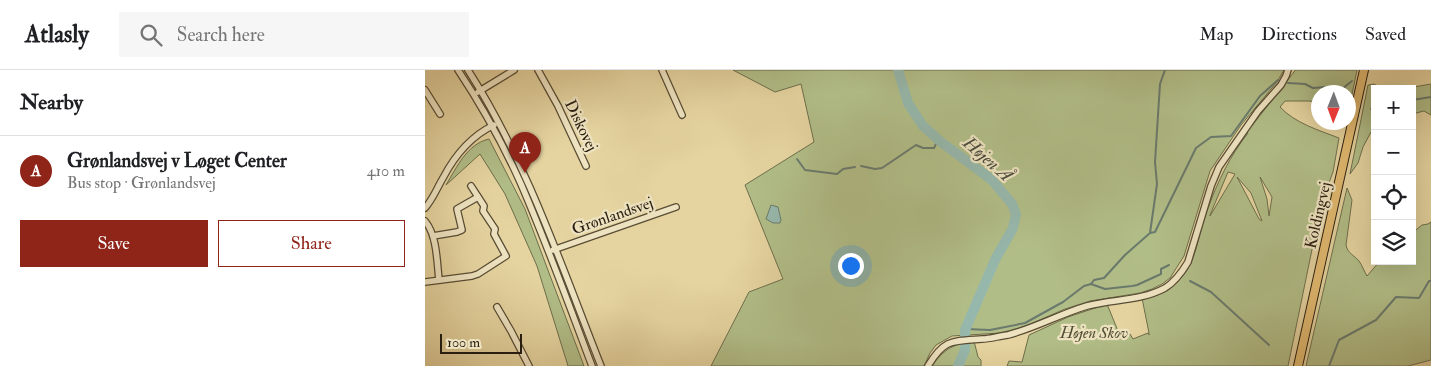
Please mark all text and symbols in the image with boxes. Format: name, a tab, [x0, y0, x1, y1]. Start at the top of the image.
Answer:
search box	[119, 12, 469, 57]
text: Atlasly	[25, 19, 89, 50]
icon: search	[137, 21, 165, 49]
text: Search here	[177, 23, 265, 47]
text: Map	[1200, 23, 1233, 46]
text: Directions	[1261, 23, 1337, 46]
text: Saved	[1365, 23, 1406, 46]
north arrow	[1311, 85, 1356, 130]
map controls	[1371, 85, 1416, 265]
button: +	[1371, 85, 1416, 130]
text: Nearby	[20, 89, 83, 116]
street label: Diskovej	[560, 96, 602, 154]
button: −	[1371, 130, 1416, 175]
water label: Højen Å	[957, 131, 1019, 189]
pin: A	[509, 132, 541, 173]
text: Grønlandsvej v Løget Center	[67, 149, 287, 173]
text: A	[31, 161, 41, 181]
text: 410 m	[367, 161, 405, 181]
text: Bus stop · Grønlandsvej	[67, 173, 216, 193]
button: locate	[1371, 175, 1416, 220]
street label: Koldingvej	[1301, 180, 1335, 251]
street label: Grønlandsvej	[569, 193, 656, 239]
button: Save	[20, 220, 208, 267]
button: Share	[218, 220, 405, 267]
button: layers	[1371, 220, 1416, 265]
your location	[838, 253, 864, 279]
park label: Højen Skov	[1059, 323, 1128, 343]
scale bar	[440, 331, 523, 354]
text: 100 m	[447, 334, 480, 351]

